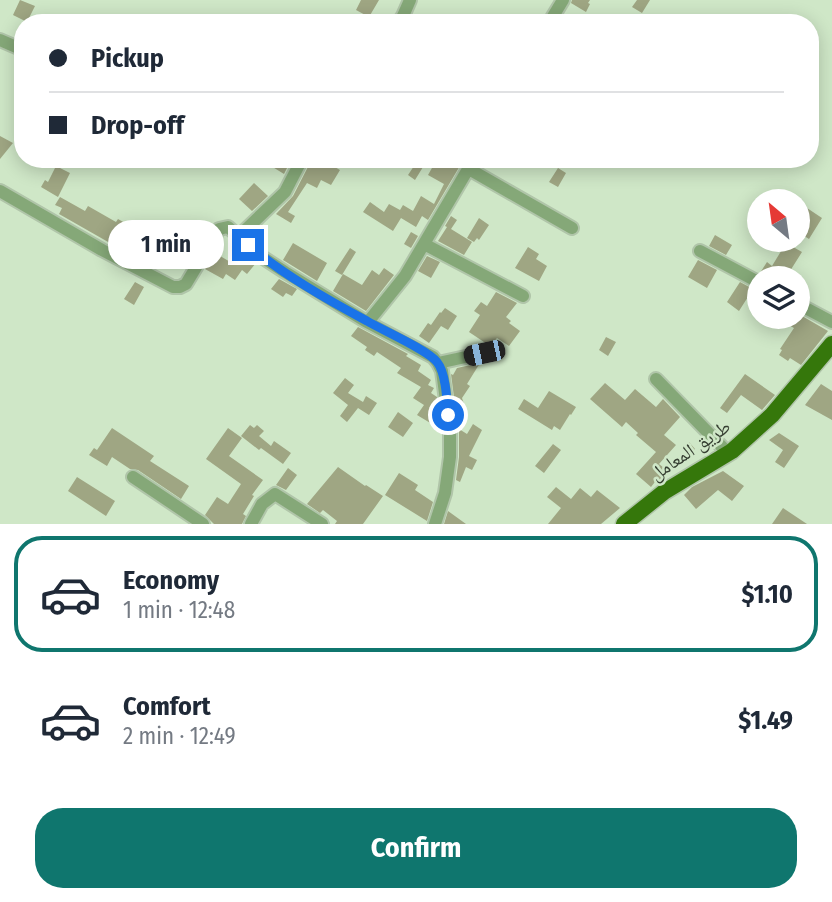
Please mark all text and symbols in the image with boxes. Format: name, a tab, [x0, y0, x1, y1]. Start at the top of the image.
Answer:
text: Pickup	[91, 43, 164, 74]
text: Drop-off	[91, 110, 184, 141]
north arrow	[747, 189, 810, 252]
map controls	[747, 189, 810, 329]
callout: 1 min	[108, 220, 224, 270]
route end	[232, 229, 264, 261]
text: 1 min	[141, 230, 191, 258]
button: layers	[747, 266, 810, 329]
car	[462, 338, 507, 368]
route start	[432, 399, 464, 431]
street label: طريق المعامل	[645, 415, 735, 485]
icon: car	[39, 563, 102, 626]
text: Economy	[123, 565, 219, 596]
text: $1.10	[741, 579, 793, 610]
text: 1 min · 12:48	[123, 596, 235, 624]
icon: car	[39, 689, 102, 752]
text: Comfort	[123, 691, 211, 722]
text: $1.49	[738, 705, 793, 736]
text: 2 min · 12:49	[123, 722, 236, 750]
button: Confirm	[35, 808, 797, 888]

